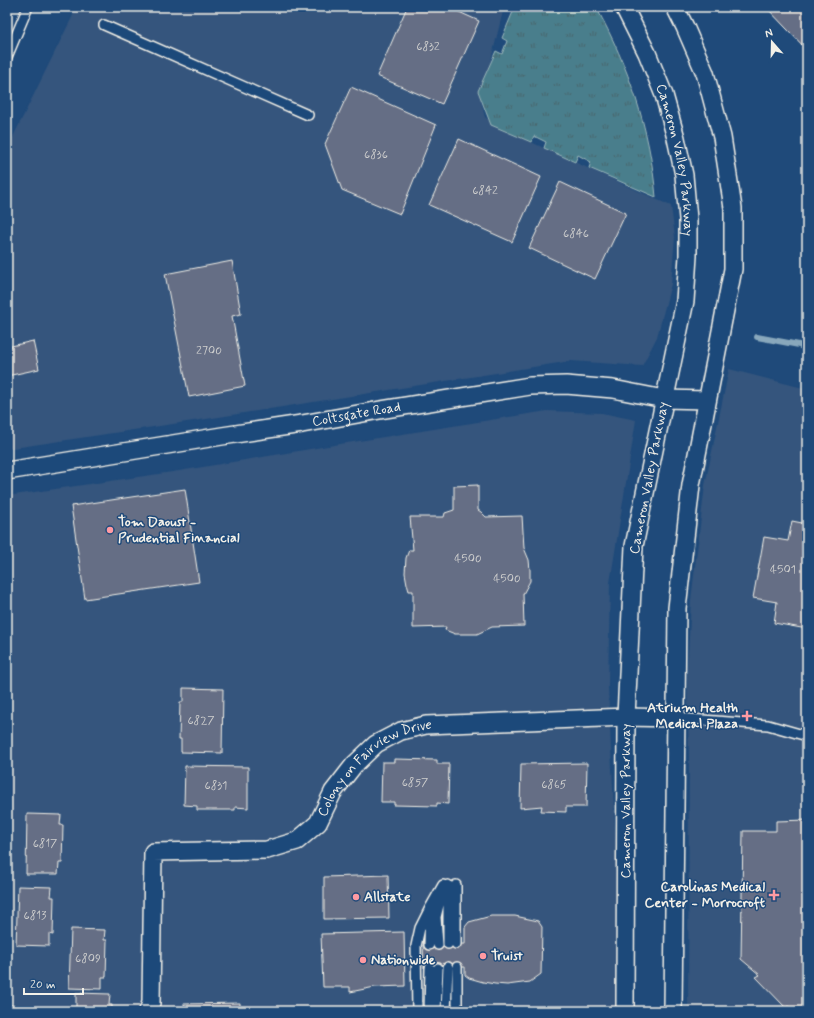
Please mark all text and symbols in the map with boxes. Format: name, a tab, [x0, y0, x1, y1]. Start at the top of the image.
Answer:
north arrow	[752, 22, 792, 62]
text: N	[763, 26, 775, 41]
house number: 6832	[416, 39, 440, 55]
street label: Cameron Valley Parkway	[651, 81, 697, 236]
house number: 6836	[364, 147, 388, 163]
house number: 6842	[472, 183, 498, 199]
house number: 6846	[563, 226, 589, 242]
house number: 2700	[196, 343, 222, 359]
street label: Coltsgate Road	[311, 398, 402, 431]
street label: Cameron Valley Parkway	[625, 400, 673, 556]
place label: Tom Daoust - Prudential Financial	[118, 513, 240, 547]
marker: Tom Daoust - Prudential Financial	[105, 525, 115, 535]
house number: 4500	[454, 551, 482, 567]
house number: 4501	[770, 562, 796, 578]
house number: 4500	[493, 571, 521, 587]
place label: Atrium Health Medical Plaza	[647, 699, 738, 733]
marker: Atrium Health Medical Plaza	[741, 710, 753, 722]
house number: 6827	[187, 713, 215, 729]
street label: Colony on Fairview Drive	[313, 716, 432, 820]
street label: Cameron Valley Parkway	[617, 724, 635, 878]
house number: 6857	[402, 775, 428, 791]
house number: 6865	[541, 777, 567, 793]
house number: 6831	[205, 778, 227, 794]
house number: 6817	[33, 836, 57, 852]
place label: Carolinas Medical Center - Morrocroft	[644, 878, 766, 912]
place label: Allstate	[364, 888, 411, 906]
marker: Carolinas Medical Center - Morrocroft	[768, 889, 780, 901]
marker: Allstate	[351, 892, 361, 902]
house number: 6813	[24, 908, 47, 924]
place label: Truist	[491, 947, 523, 965]
house number: 6809	[75, 951, 101, 967]
place label: Nationwide	[371, 951, 436, 969]
marker: Truist	[478, 951, 488, 961]
marker: Nationwide	[358, 955, 368, 965]
scale bar	[24, 970, 83, 996]
text: 20 m	[30, 977, 56, 993]

